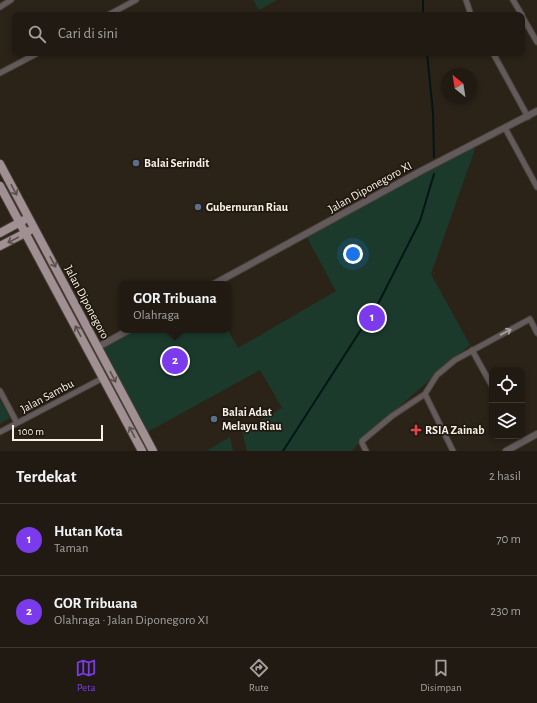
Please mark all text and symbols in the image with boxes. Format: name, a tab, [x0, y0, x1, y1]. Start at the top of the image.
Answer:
search box	[12, 12, 525, 56]
icon: search	[26, 23, 48, 45]
text: Cari di sini	[58, 26, 118, 41]
north arrow	[441, 68, 477, 104]
place label: Balai Serindit	[144, 157, 209, 169]
marker: Balai Serindit	[131, 158, 141, 168]
street label: Jalan Diponegoro XI	[326, 159, 414, 215]
one-way arrow	[11, 184, 19, 196]
place label: Gubernuran Riau	[206, 201, 289, 213]
marker: Gubernuran Riau	[193, 202, 203, 212]
one-way arrow	[7, 236, 19, 244]
your location	[343, 244, 363, 264]
one-way arrow	[49, 256, 57, 268]
street label: Jalan Diponegoro	[63, 263, 111, 341]
popup	[119, 281, 231, 333]
text: GOR Tribuana	[133, 291, 217, 306]
pin: 1	[359, 303, 385, 333]
text: Olahraga	[133, 309, 180, 322]
one-way arrow	[74, 326, 81, 338]
one-way arrow	[500, 328, 512, 335]
pin: 2	[162, 346, 188, 376]
map controls	[489, 367, 525, 439]
button: locate	[489, 367, 525, 403]
one-way arrow	[110, 371, 118, 383]
street label: Jalan Sambu	[18, 377, 76, 415]
button: layers	[489, 403, 525, 439]
place label: Balai Adat Melayu Riau	[222, 406, 282, 433]
marker: Balai Adat Melayu Riau	[209, 414, 219, 424]
scale bar	[12, 423, 103, 442]
marker: RSIA Zainab	[410, 424, 422, 436]
place label: RSIA Zainab	[425, 424, 484, 436]
text: 100 m	[18, 426, 44, 437]
one-way arrow	[128, 426, 135, 438]
text: Terdekat	[16, 468, 76, 485]
text: 2 hasil	[489, 470, 521, 483]
text: Hutan Kota	[54, 524, 123, 539]
text: 1	[27, 533, 31, 546]
text: 70 m	[496, 533, 521, 546]
text: Taman	[54, 542, 88, 555]
text: GOR Tribuana	[54, 596, 137, 611]
text: 2	[26, 605, 32, 618]
text: 230 m	[490, 605, 521, 618]
text: Olahraga · Jalan Diponegoro XI	[54, 614, 209, 627]
tab: Peta	[75, 657, 97, 694]
tab: Rute	[248, 657, 270, 694]
tab: Disimpan	[420, 657, 462, 694]

